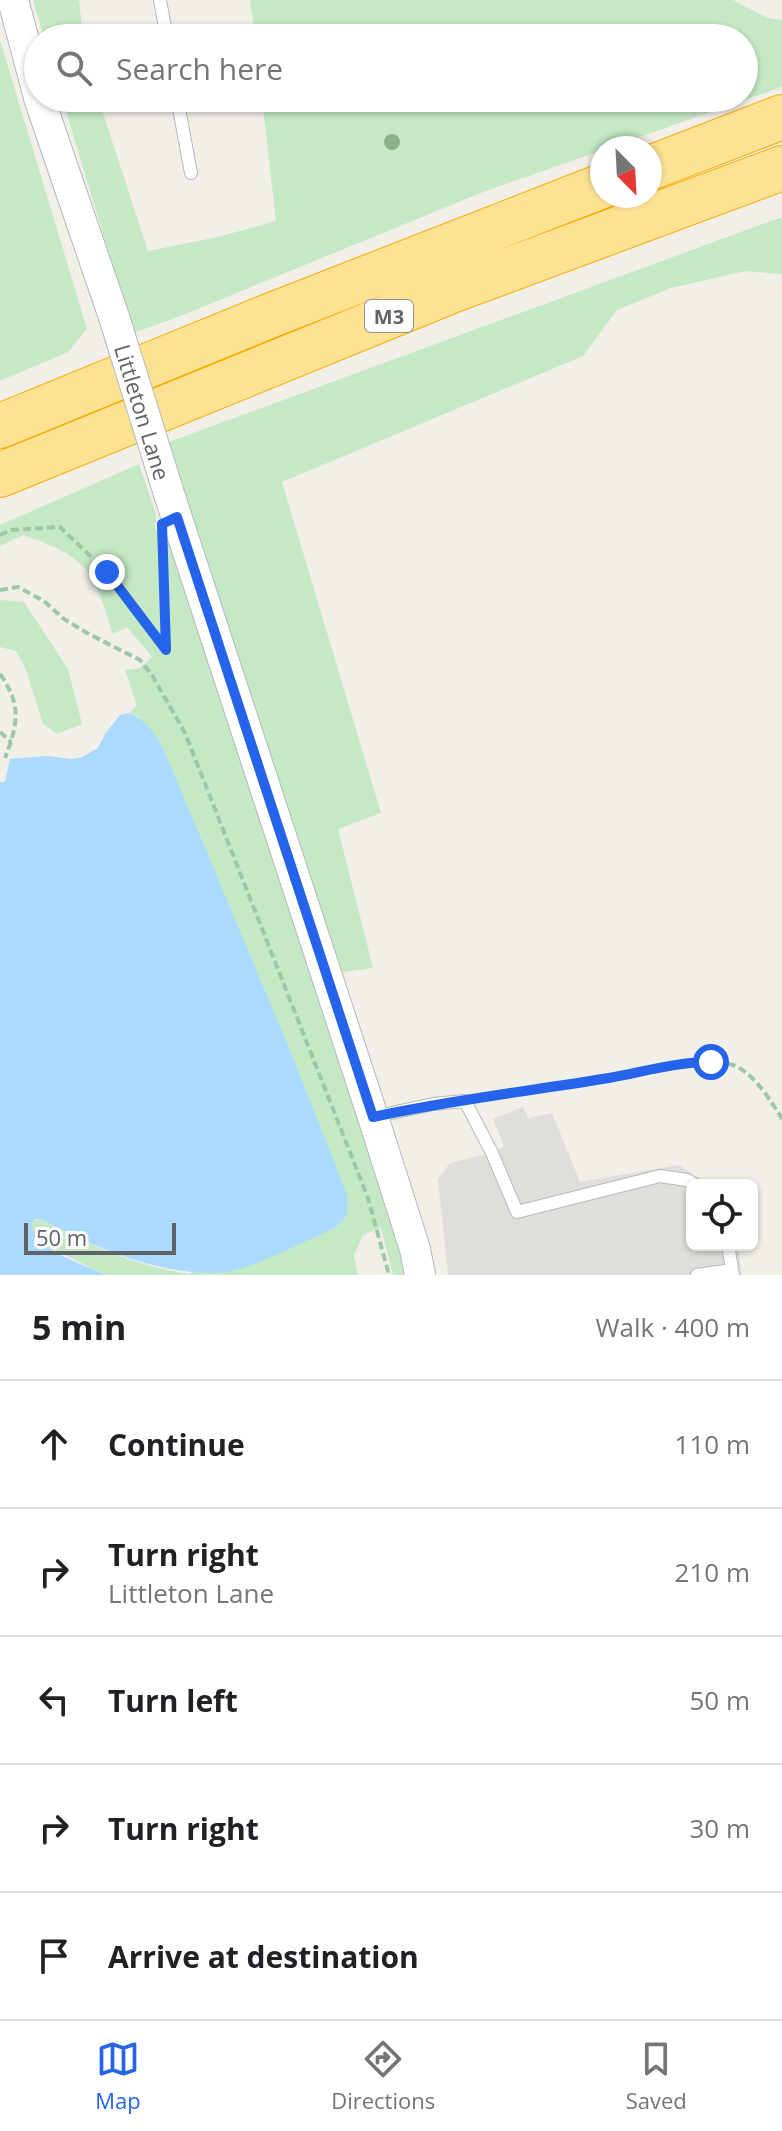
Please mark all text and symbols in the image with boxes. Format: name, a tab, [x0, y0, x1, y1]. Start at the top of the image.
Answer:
search box	[24, 24, 758, 112]
icon: search	[52, 46, 96, 90]
text: Search here	[116, 48, 283, 89]
north arrow	[590, 136, 662, 208]
road number: M3	[365, 300, 413, 332]
street label: Littleton Lane	[108, 340, 178, 484]
route end	[89, 554, 125, 590]
route start	[693, 1044, 729, 1080]
map controls	[686, 1179, 758, 1251]
button: locate	[686, 1179, 758, 1251]
scale bar	[24, 1219, 176, 1255]
text: 50 m	[36, 1222, 87, 1252]
text: 5 min	[32, 1304, 126, 1350]
text: Walk · 400 m	[596, 1309, 750, 1345]
icon: ahead	[32, 1422, 76, 1466]
text: Continue	[108, 1424, 245, 1465]
text: 110 m	[675, 1426, 750, 1462]
text: Turn right	[108, 1534, 259, 1575]
icon: right	[32, 1550, 76, 1594]
text: 210 m	[675, 1554, 750, 1590]
text: Littleton Lane	[108, 1575, 274, 1611]
icon: left	[32, 1678, 76, 1722]
text: Turn left	[108, 1680, 238, 1721]
text: 50 m	[689, 1682, 750, 1718]
icon: right	[32, 1806, 76, 1850]
text: Turn right	[108, 1808, 259, 1849]
text: 30 m	[689, 1810, 750, 1846]
icon: arrive	[32, 1934, 76, 1978]
text: Arrive at destination	[108, 1936, 419, 1977]
tab: Map	[95, 2037, 141, 2115]
tab: Directions	[331, 2037, 435, 2115]
tab: Saved	[626, 2037, 687, 2115]

